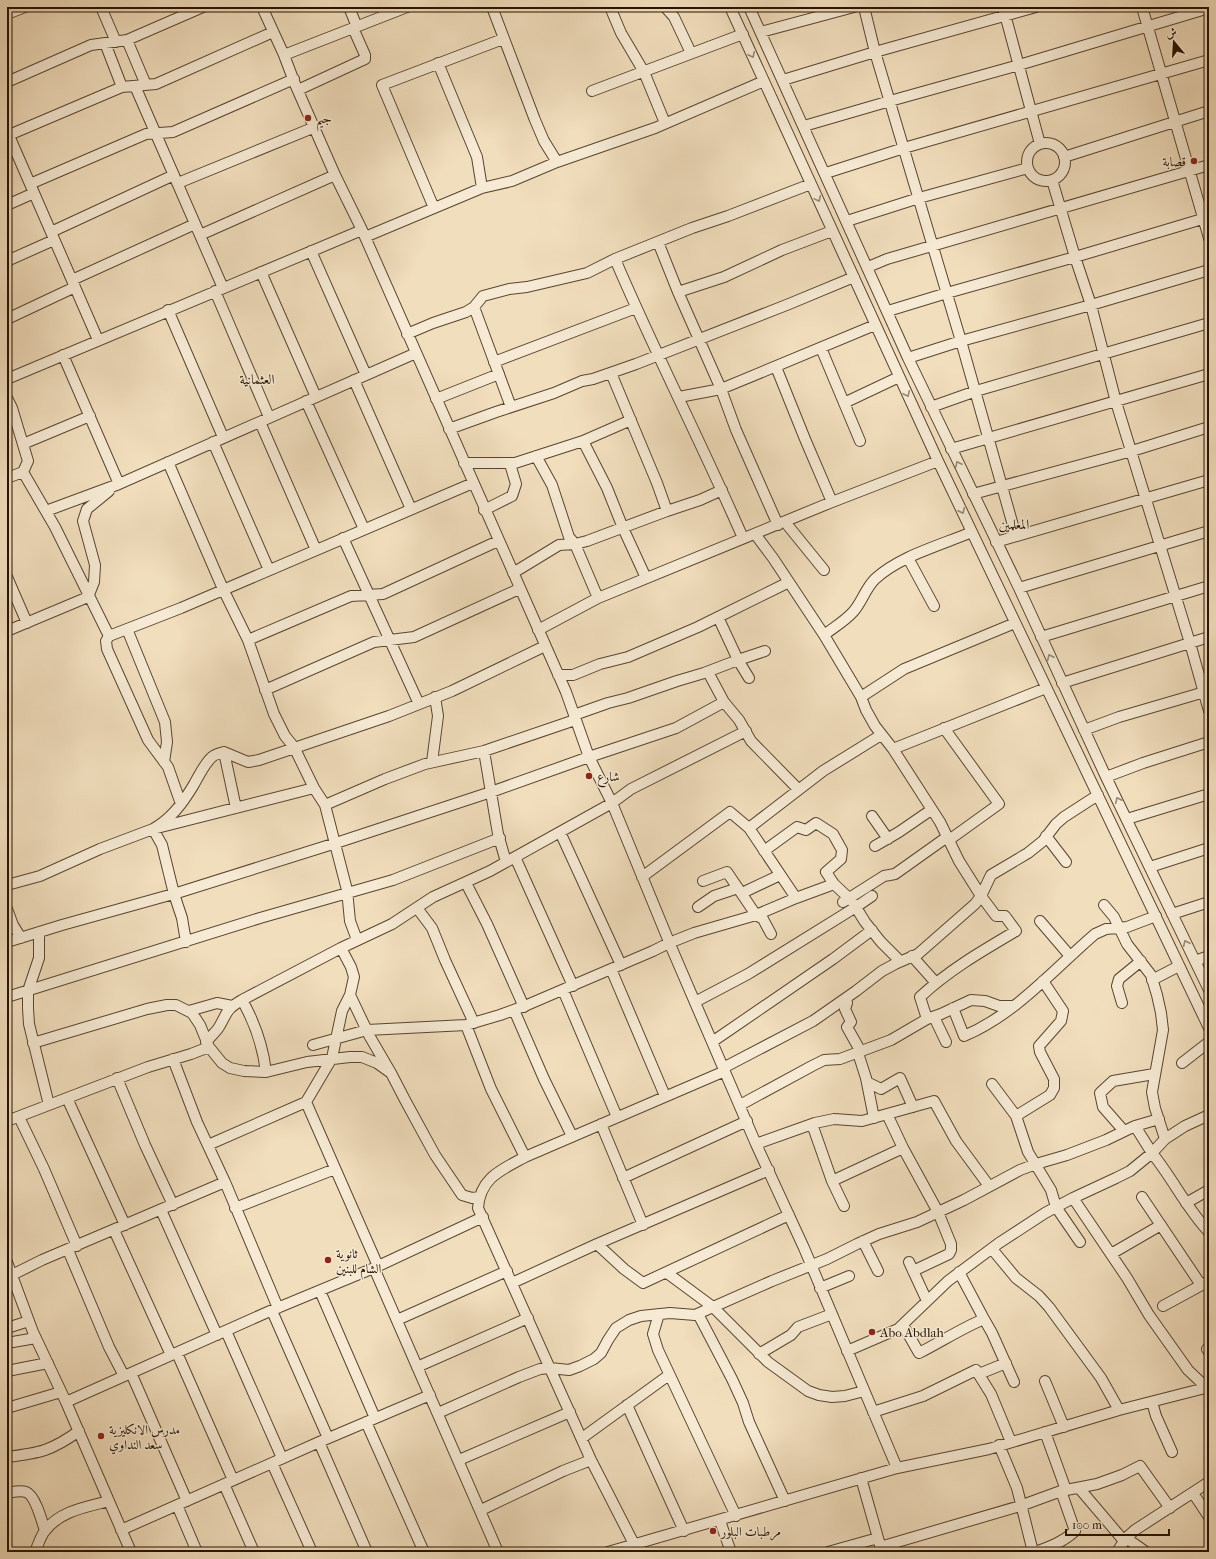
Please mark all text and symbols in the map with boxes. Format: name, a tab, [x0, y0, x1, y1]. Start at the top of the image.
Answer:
north arrow	[1154, 22, 1194, 62]
text: ش	[1164, 25, 1178, 41]
one-way arrow	[748, 52, 756, 59]
place label: جيم	[316, 111, 332, 132]
marker: جيم	[303, 113, 313, 123]
place label: قصابة	[1162, 154, 1186, 170]
marker: قصابة	[1189, 156, 1199, 166]
one-way arrow	[813, 195, 821, 202]
district label: العثمانية	[239, 371, 275, 388]
one-way arrow	[902, 389, 910, 397]
one-way arrow	[955, 461, 963, 468]
one-way arrow	[957, 507, 965, 515]
district label: المعلمين	[999, 516, 1029, 533]
one-way arrow	[1047, 654, 1055, 661]
place label: شارع	[597, 769, 620, 788]
marker: شارع	[584, 771, 594, 781]
one-way arrow	[1115, 797, 1123, 804]
one-way arrow	[1183, 939, 1191, 947]
place label: ثانوية الشام للبنين	[336, 1246, 381, 1280]
marker: ثانوية الشام للبنين	[323, 1255, 333, 1265]
place label: Abo Abdlah	[879, 1325, 945, 1340]
marker: Abo Abdlah	[867, 1327, 877, 1337]
place label: مدرس الانكليزية سعد النداوي	[109, 1422, 180, 1455]
marker: مدرس الانكليزية سعد النداوي	[96, 1431, 106, 1441]
scale bar	[1066, 1511, 1169, 1537]
text: 100 m	[1072, 1518, 1102, 1532]
place label: مرطبات البلور	[719, 1524, 781, 1541]
marker: مرطبات البلور	[708, 1526, 718, 1536]

